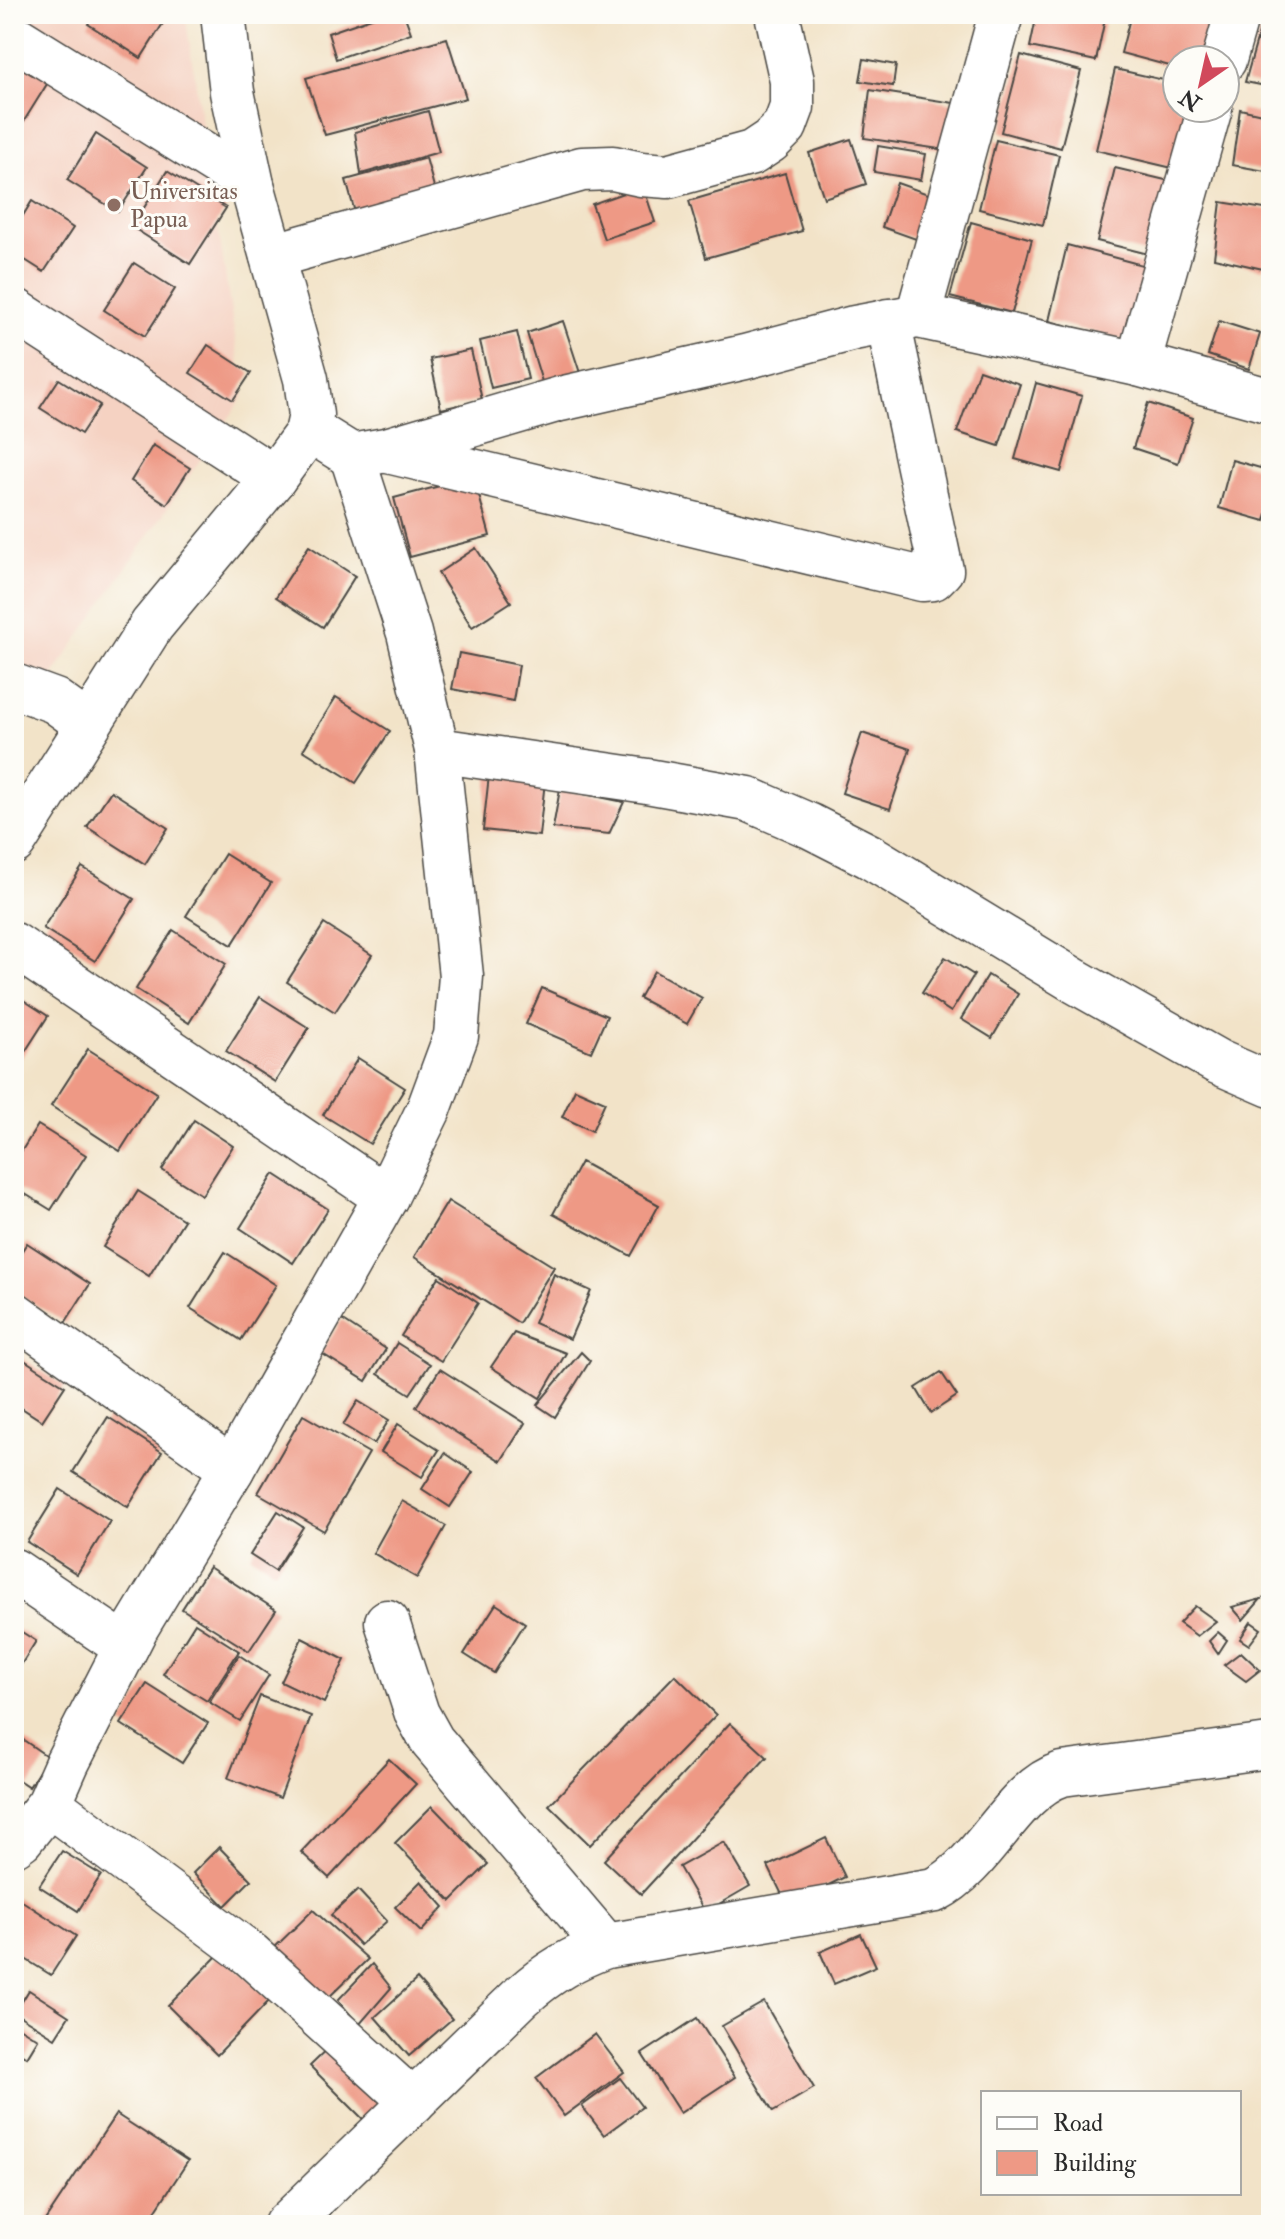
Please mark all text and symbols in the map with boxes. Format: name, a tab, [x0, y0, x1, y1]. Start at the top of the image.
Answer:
north arrow	[1161, 44, 1241, 124]
text: N	[1174, 82, 1207, 117]
place label: Universitas Papua	[130, 176, 238, 235]
marker: Universitas Papua	[105, 196, 123, 214]
legend	[981, 2091, 1241, 2195]
text: Road	[1053, 2108, 1103, 2139]
text: Building	[1053, 2148, 1137, 2179]

